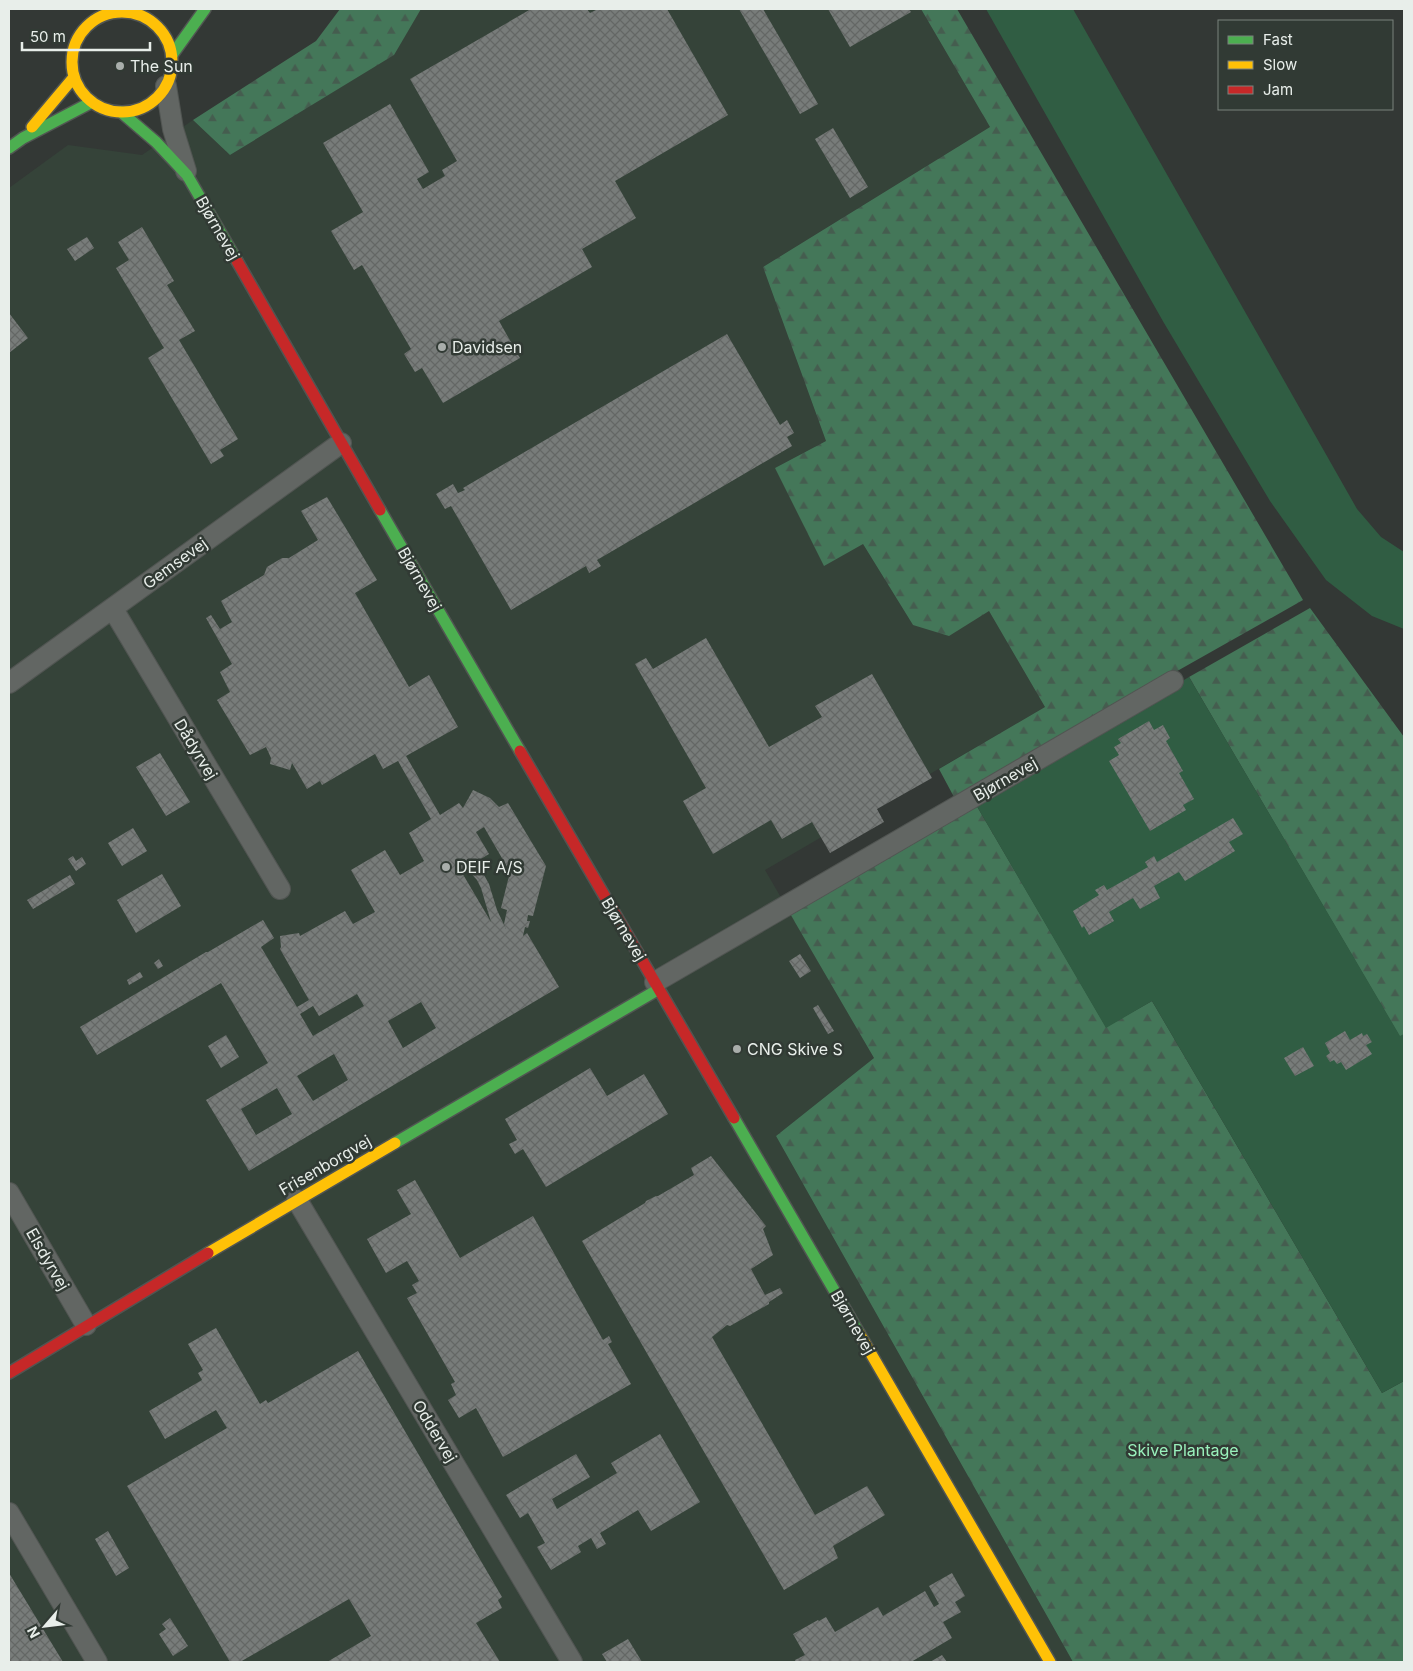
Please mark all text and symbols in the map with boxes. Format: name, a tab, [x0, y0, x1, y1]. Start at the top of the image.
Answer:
scale bar	[22, 20, 150, 52]
legend	[1218, 20, 1393, 110]
text: 50 m	[30, 27, 66, 46]
text: Fast	[1263, 30, 1293, 49]
text: Slow	[1263, 55, 1297, 74]
place label: The Sun	[130, 56, 193, 76]
marker: The Sun	[114, 60, 126, 72]
text: Jam	[1263, 80, 1293, 99]
street label: Bjørnevej	[192, 192, 244, 264]
place label: Davidsen	[452, 337, 522, 357]
marker: Davidsen	[436, 341, 448, 353]
street label: Gemsevej	[139, 533, 211, 593]
street label: Bjørnevej	[394, 543, 446, 615]
street label: Dådyrvej	[170, 715, 222, 783]
street label: Bjørnevej	[969, 753, 1041, 805]
place label: DEIF A/S	[456, 857, 523, 877]
marker: DEIF A/S	[440, 861, 452, 873]
street label: Bjørnevej	[597, 894, 651, 964]
place label: CNG Skive S	[747, 1039, 843, 1059]
marker: CNG Skive S	[731, 1043, 743, 1055]
street label: Frisenborgvej	[275, 1131, 375, 1199]
street label: Elsdyrvej	[22, 1224, 74, 1294]
street label: Bjørnevej	[827, 1286, 879, 1358]
street label: Oddervej	[409, 1396, 461, 1466]
park label: Skive Plantage	[1127, 1440, 1239, 1460]
north arrow	[20, 1601, 70, 1651]
text: N	[23, 1624, 43, 1641]

